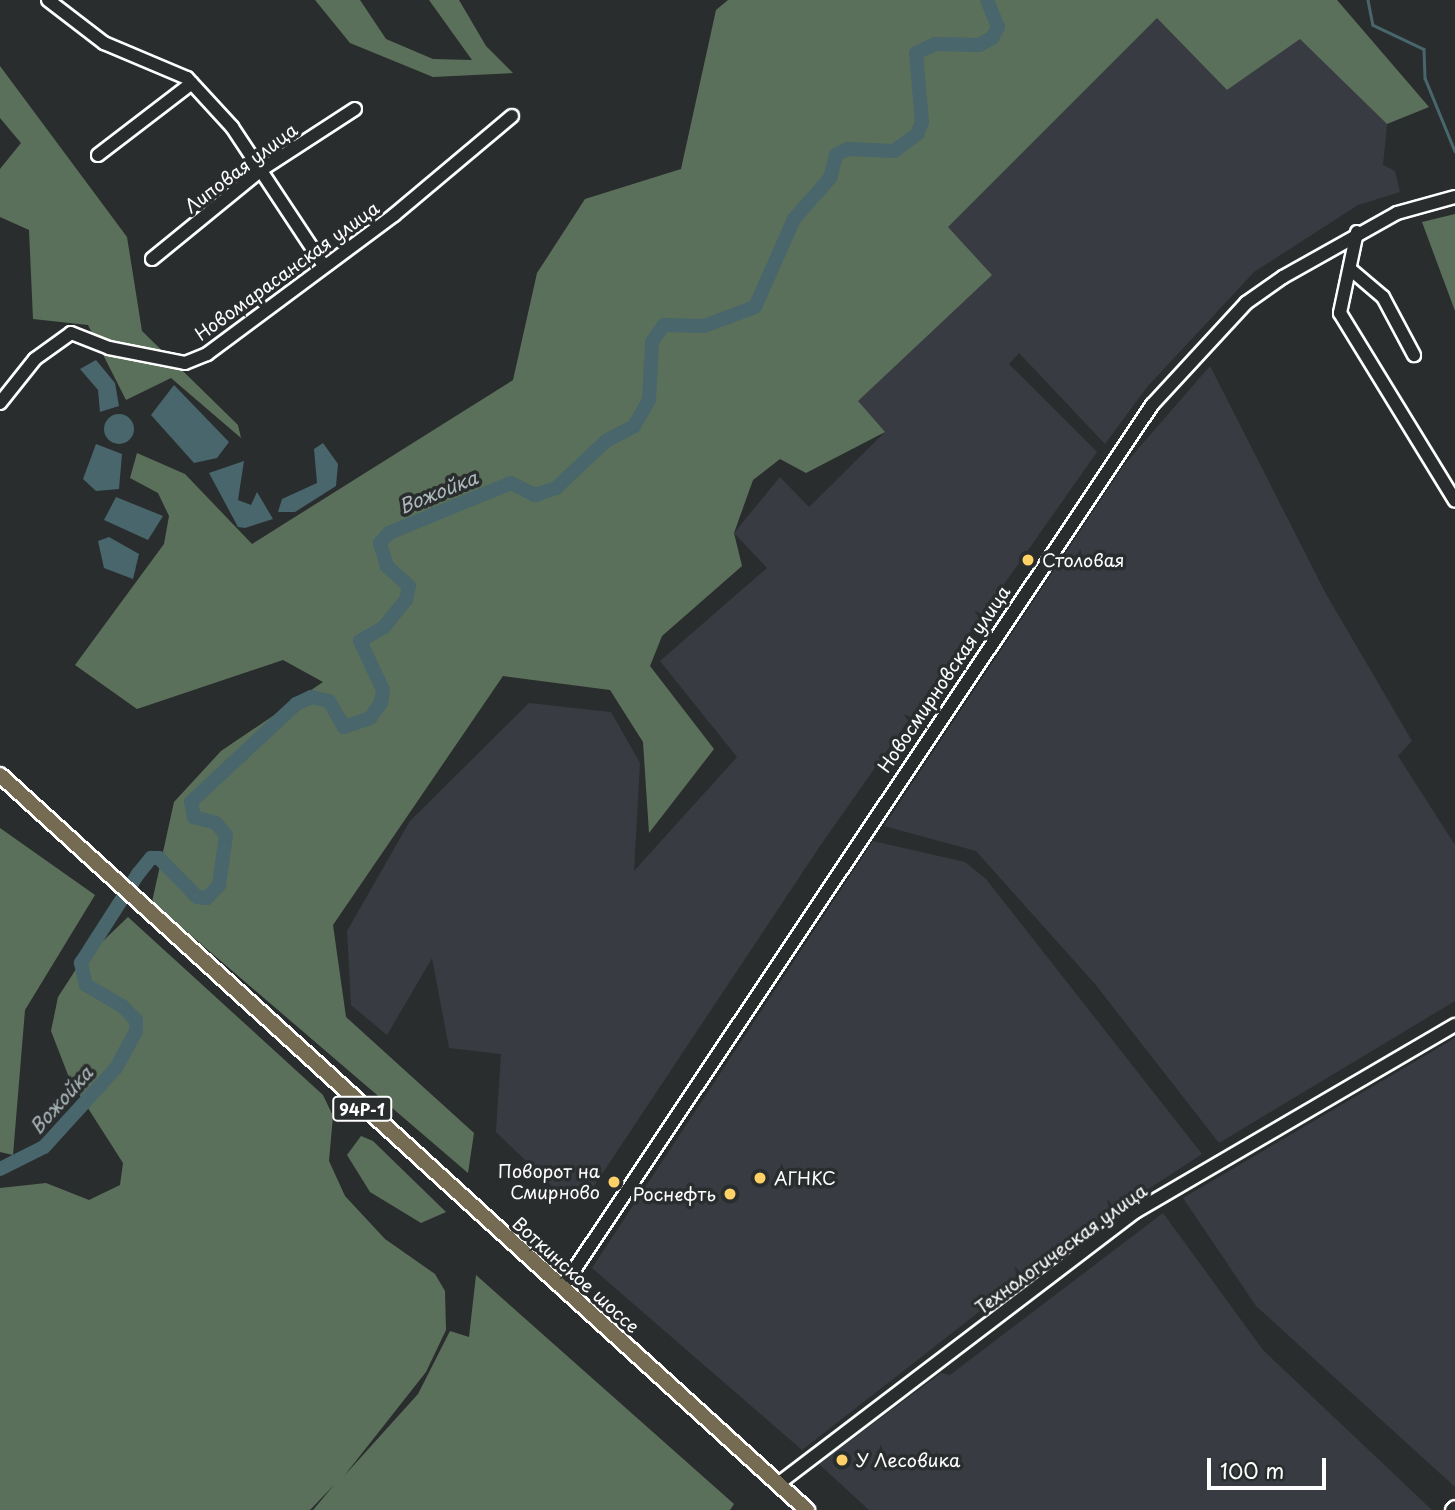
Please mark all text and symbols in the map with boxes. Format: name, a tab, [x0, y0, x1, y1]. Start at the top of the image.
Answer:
street label: Липовая улица	[180, 119, 302, 217]
street label: Новомарасанская улица	[190, 197, 384, 345]
water label: Вожойка	[395, 466, 481, 518]
place label: Столовая	[1042, 549, 1125, 571]
marker: Столовая	[1020, 552, 1036, 568]
street label: Новосмирновская улица	[873, 581, 1015, 777]
water label: Вожойка	[25, 1062, 97, 1138]
road number: 94Р-1	[332, 1096, 392, 1121]
place label: Поворот на Смирново	[497, 1161, 600, 1204]
place label: АГНКС	[774, 1167, 836, 1189]
marker: АГНКС	[752, 1170, 768, 1186]
marker: Поворот на Смирново	[606, 1174, 622, 1190]
street label: Технологическая улица	[971, 1179, 1151, 1319]
place label: Роснефть	[633, 1183, 716, 1205]
marker: Роснефть	[722, 1186, 738, 1202]
street label: Воткинское шоссе	[508, 1213, 644, 1337]
scale bar	[1210, 1444, 1329, 1488]
place label: У Лесовика	[856, 1449, 961, 1471]
marker: У Лесовика	[834, 1452, 850, 1468]
text: 100 m	[1220, 1454, 1284, 1486]

